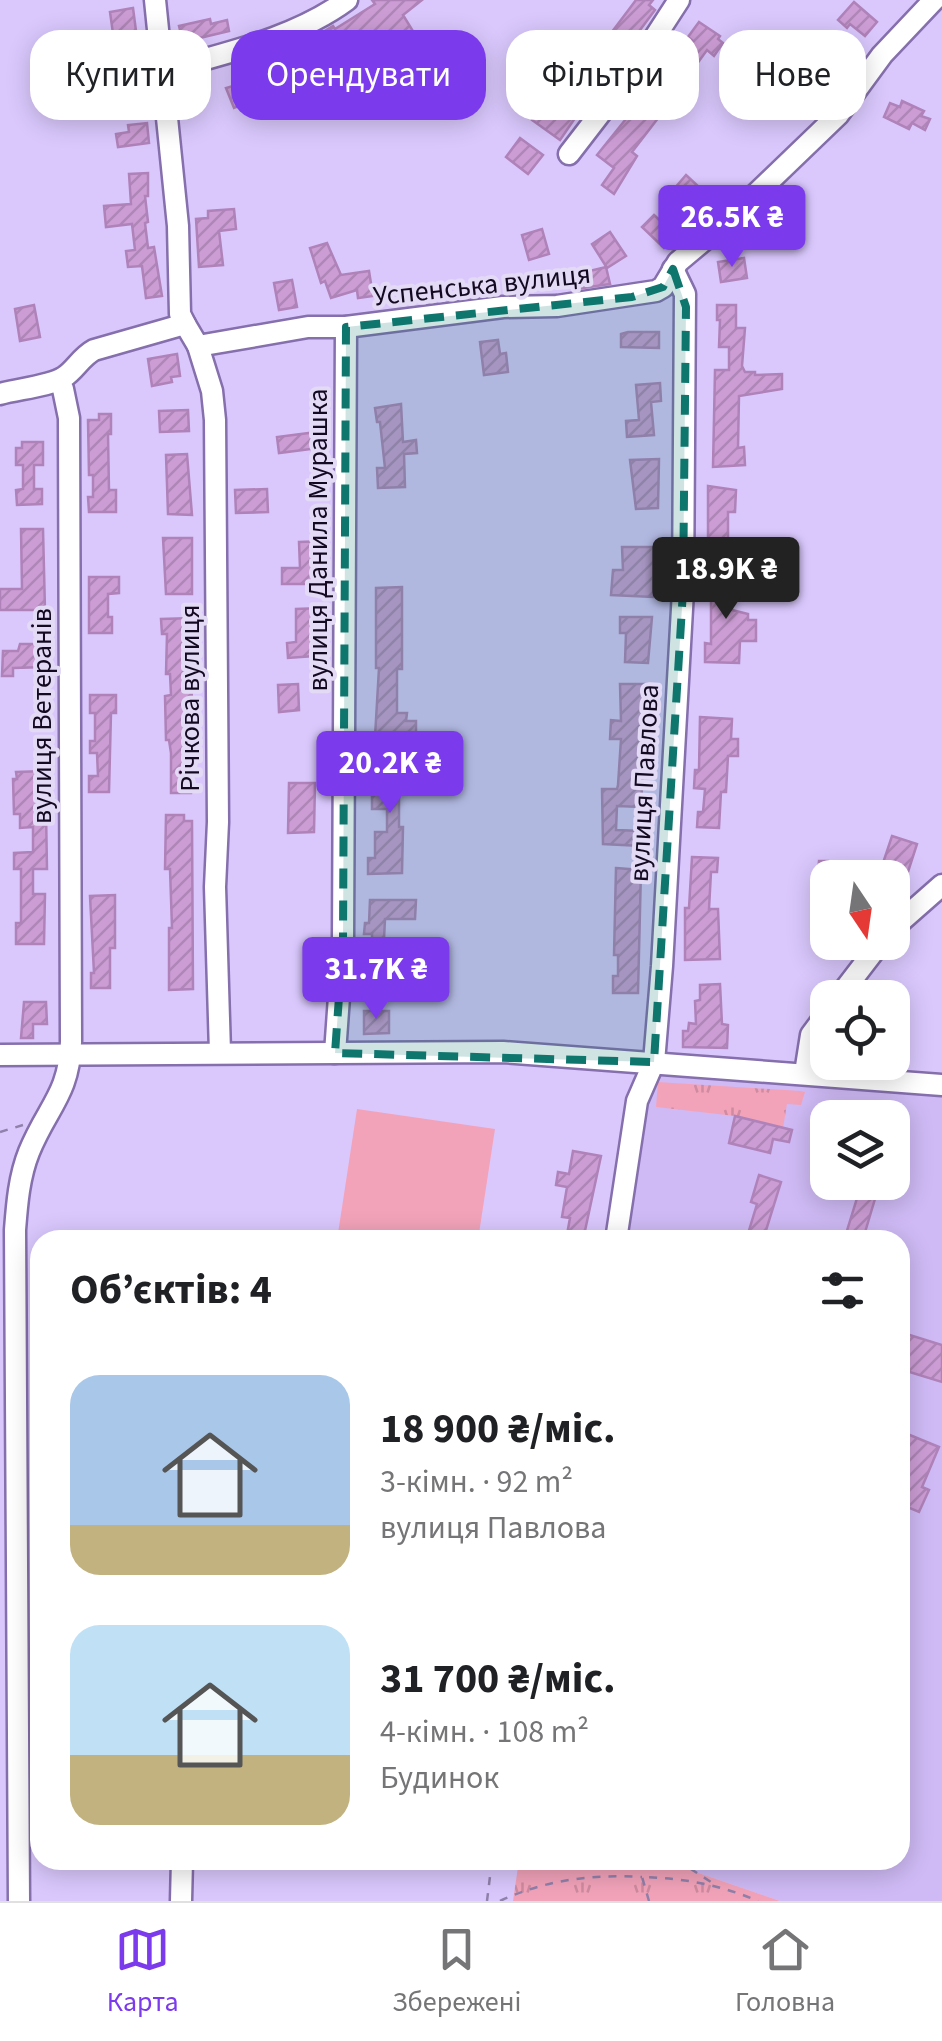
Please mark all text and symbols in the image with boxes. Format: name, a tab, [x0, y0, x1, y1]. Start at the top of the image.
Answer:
chip: Купити	[30, 30, 211, 120]
chip: Орендувати	[231, 30, 486, 120]
chip: Фільтри	[506, 30, 699, 120]
chip: Нове	[719, 30, 866, 120]
pin: 26.5K ₴	[640, 185, 824, 270]
text: 26.5K ₴	[680, 194, 784, 240]
street label: Успенська вулиця	[371, 254, 593, 316]
street label: вулиця Данила Мурашка	[298, 388, 338, 692]
pin: 18.9K ₴	[634, 537, 818, 622]
text: 18.9K ₴	[674, 546, 778, 592]
street label: Річкова вулиця	[170, 604, 210, 792]
street label: вулиця Ветеранів	[22, 608, 62, 824]
street label: вулиця Павлова	[619, 683, 669, 883]
pin: 20.2K ₴	[298, 731, 482, 816]
text: 20.2K ₴	[338, 740, 442, 786]
north arrow	[810, 860, 910, 960]
map controls	[810, 860, 910, 1200]
pin: 31.7K ₴	[284, 937, 468, 1022]
text: 31.7K ₴	[324, 946, 428, 992]
button: locate	[810, 980, 910, 1080]
button: layers	[810, 1100, 910, 1200]
text: Об’єктів: 4	[70, 1260, 272, 1320]
icon: filters	[815, 1263, 870, 1318]
text: 18 900 ₴/міс.	[380, 1399, 616, 1459]
icon: home	[150, 1415, 270, 1535]
text: 3-кімн. · 92 m²	[380, 1459, 573, 1505]
text: вулиця Павлова	[380, 1505, 606, 1551]
text: 31 700 ₴/міс.	[380, 1649, 616, 1709]
icon: home	[150, 1665, 270, 1785]
text: 4-кімн. · 108 m²	[380, 1709, 589, 1755]
text: Будинок	[380, 1755, 499, 1801]
tab: Карта	[107, 1922, 179, 2022]
tab: Збережені	[392, 1922, 521, 2022]
tab: Головна	[735, 1922, 835, 2022]

